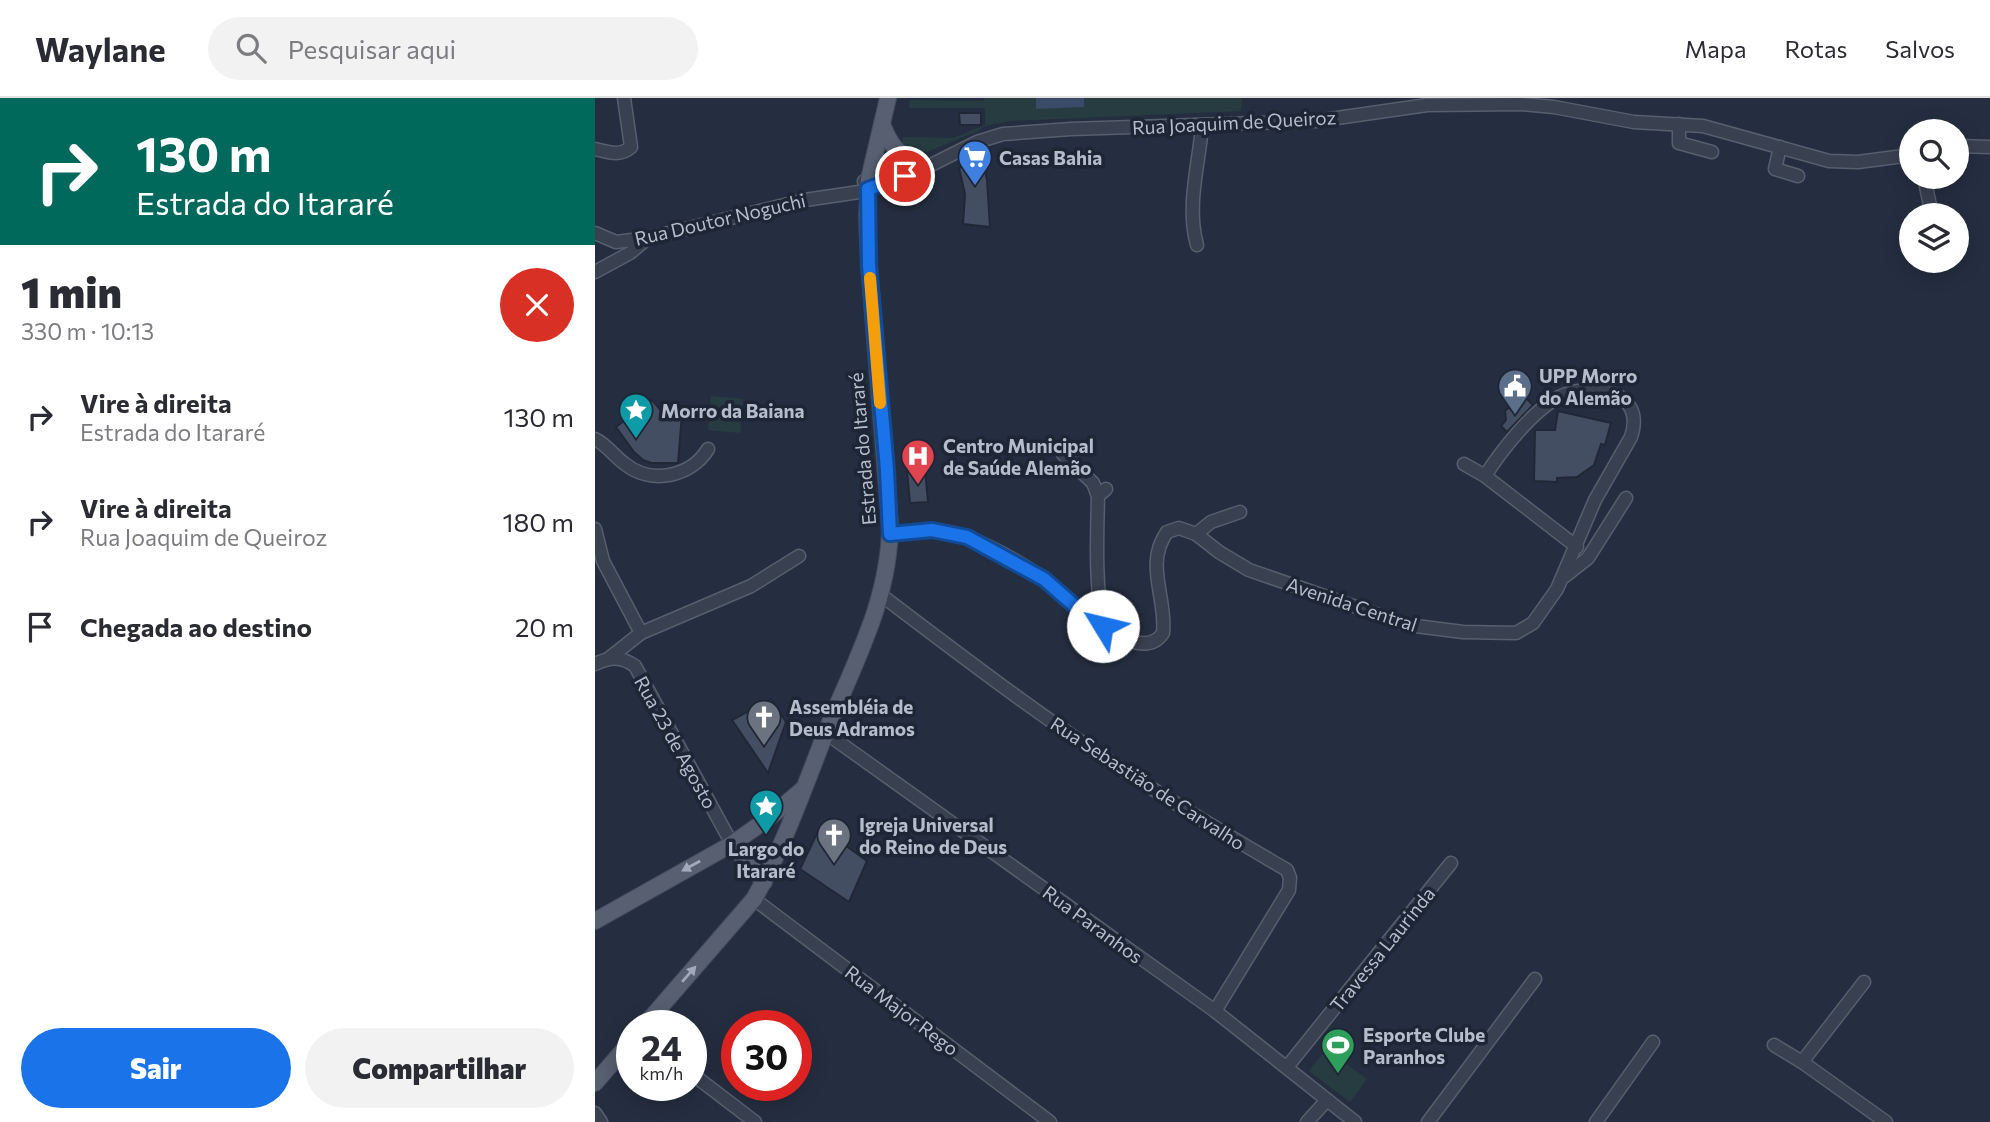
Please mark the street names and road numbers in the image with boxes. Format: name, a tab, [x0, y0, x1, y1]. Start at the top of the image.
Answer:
street label: Rua Joaquim de Queiroz	[1131, 105, 1337, 139]
street label: Rua Doutor Noguchi	[632, 188, 808, 250]
street label: Estrada do Itararé	[844, 372, 880, 526]
street label: Avenida Central	[1284, 572, 1420, 636]
street label: Rua 23 de Agosto	[630, 672, 722, 812]
street label: Rua Sebastião de Carvalho	[1047, 712, 1249, 854]
street label: Rua Paranhos	[1039, 880, 1147, 968]
street label: Travessa Laurinda	[1325, 882, 1439, 1016]
street label: Rua Major Rego	[841, 960, 963, 1060]

